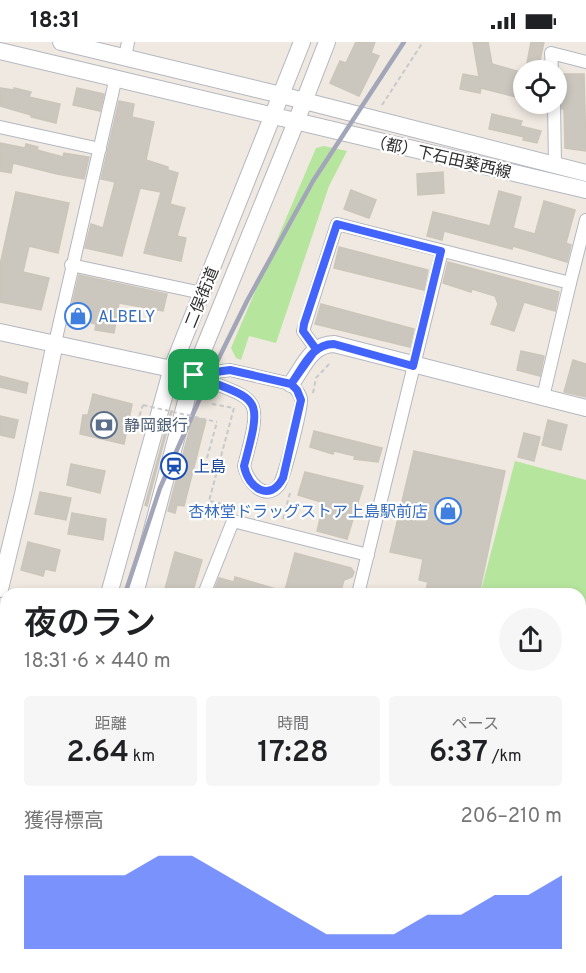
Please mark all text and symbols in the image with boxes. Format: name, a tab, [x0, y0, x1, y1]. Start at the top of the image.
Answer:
text: 18:31	[30, 8, 80, 35]
map controls	[513, 60, 567, 114]
button: locate	[513, 60, 567, 114]
street label: （都）下石田葵西線	[368, 132, 513, 184]
street label: 二俣街道	[182, 264, 224, 331]
shop icon: ALBELY	[63, 301, 93, 331]
place label: ALBELY	[98, 308, 155, 328]
pin	[168, 349, 219, 400]
icon: arrive	[177, 358, 210, 391]
bank icon: 静岡銀行	[89, 410, 119, 440]
place label: 静岡銀行	[124, 417, 188, 437]
station icon: 上島	[159, 451, 189, 481]
place label: 上島	[194, 458, 226, 478]
shop icon: 杏林堂ドラッグストア上島駅前店	[433, 496, 463, 526]
place label: 杏林堂ドラッグストア上島駅前店	[188, 503, 428, 523]
text: 夜のラン	[24, 605, 156, 647]
button: share	[499, 608, 562, 671]
text: 18:31 · 6 × 440 m	[24, 649, 171, 675]
text: 距離	[95, 715, 127, 735]
text: 時間	[277, 715, 309, 735]
text: ペース	[452, 715, 499, 735]
text: 2.64	[66, 735, 129, 772]
text: 17:28	[257, 735, 329, 772]
text: 6:37	[429, 735, 488, 772]
text: km	[129, 747, 155, 767]
text: /km	[488, 747, 522, 767]
text: 206–210 m	[461, 804, 562, 830]
text: 獲得標高	[24, 809, 104, 835]

